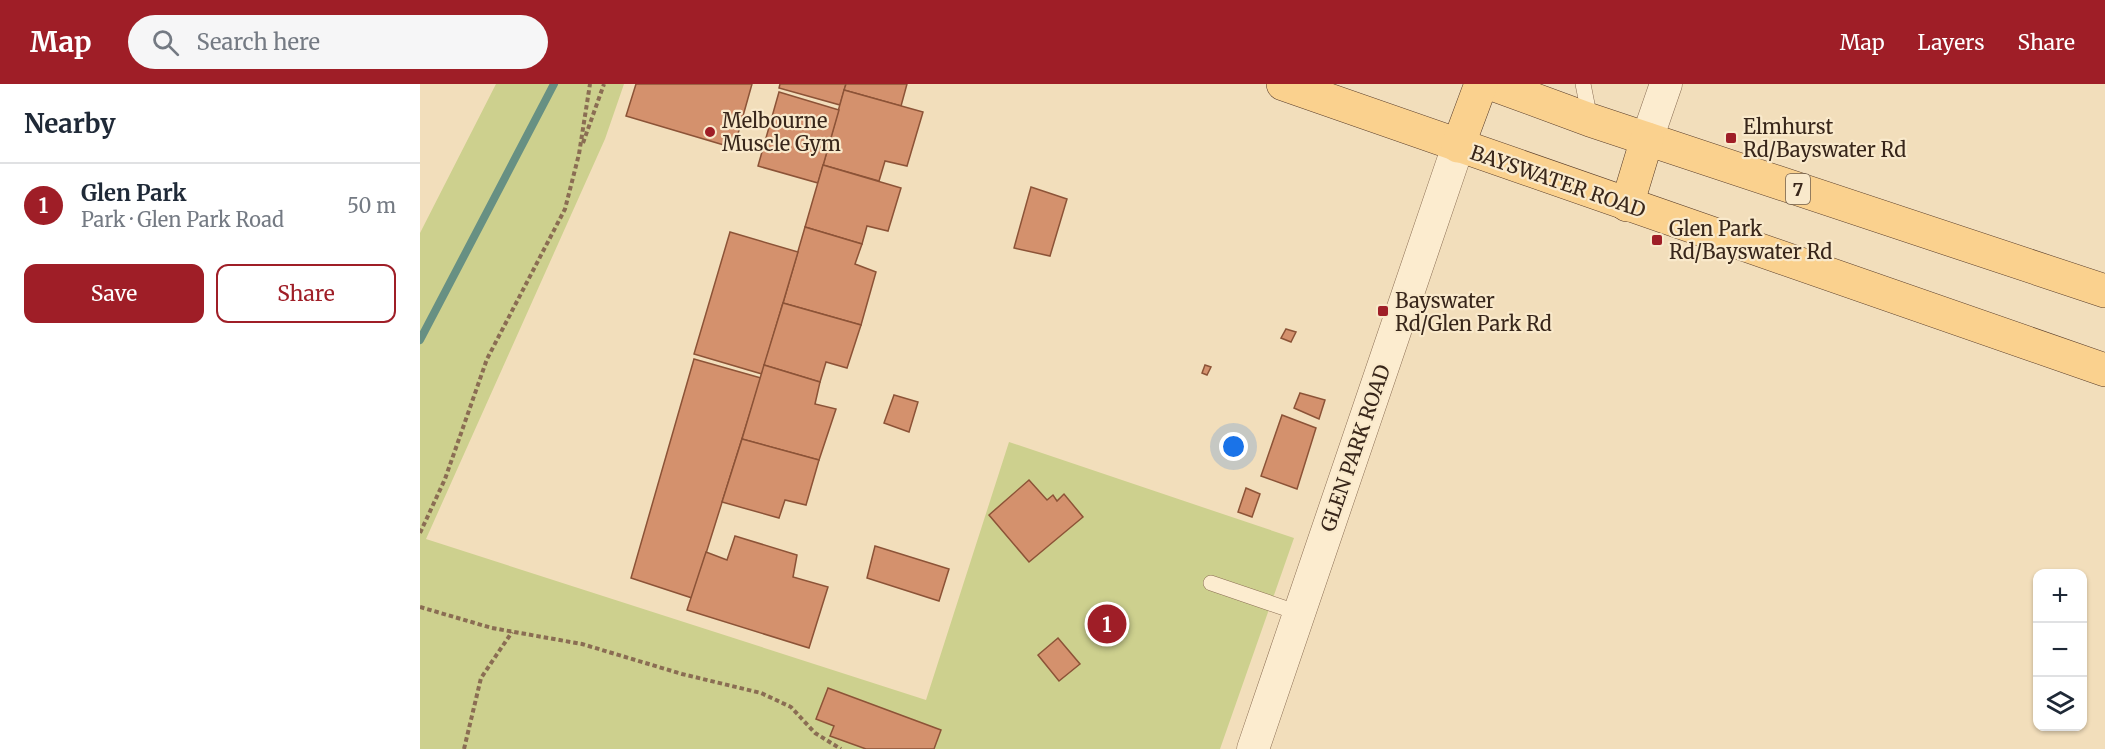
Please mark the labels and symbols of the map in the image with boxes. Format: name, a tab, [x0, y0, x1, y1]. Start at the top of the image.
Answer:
place label: Melbourne Muscle Gym	[722, 108, 841, 156]
place label: Elmhurst Rd/Bayswater Rd	[1743, 114, 1906, 162]
marker: Melbourne Muscle Gym	[703, 125, 717, 139]
marker: Elmhurst Rd/Bayswater Rd	[1724, 131, 1738, 145]
street label: BAYSWATER ROAD	[1467, 139, 1649, 223]
road number: 7	[1786, 174, 1810, 204]
place label: Glen Park Rd/Bayswater Rd	[1669, 216, 1832, 264]
marker: Glen Park Rd/Bayswater Rd	[1650, 233, 1664, 247]
place label: Bayswater Rd/Glen Park Rd	[1395, 288, 1552, 336]
marker: Bayswater Rd/Glen Park Rd	[1376, 304, 1390, 318]
street label: GLEN PARK ROAD	[1315, 361, 1395, 535]
your location	[1219, 432, 1248, 461]
pin: 1	[1088, 602, 1126, 646]

